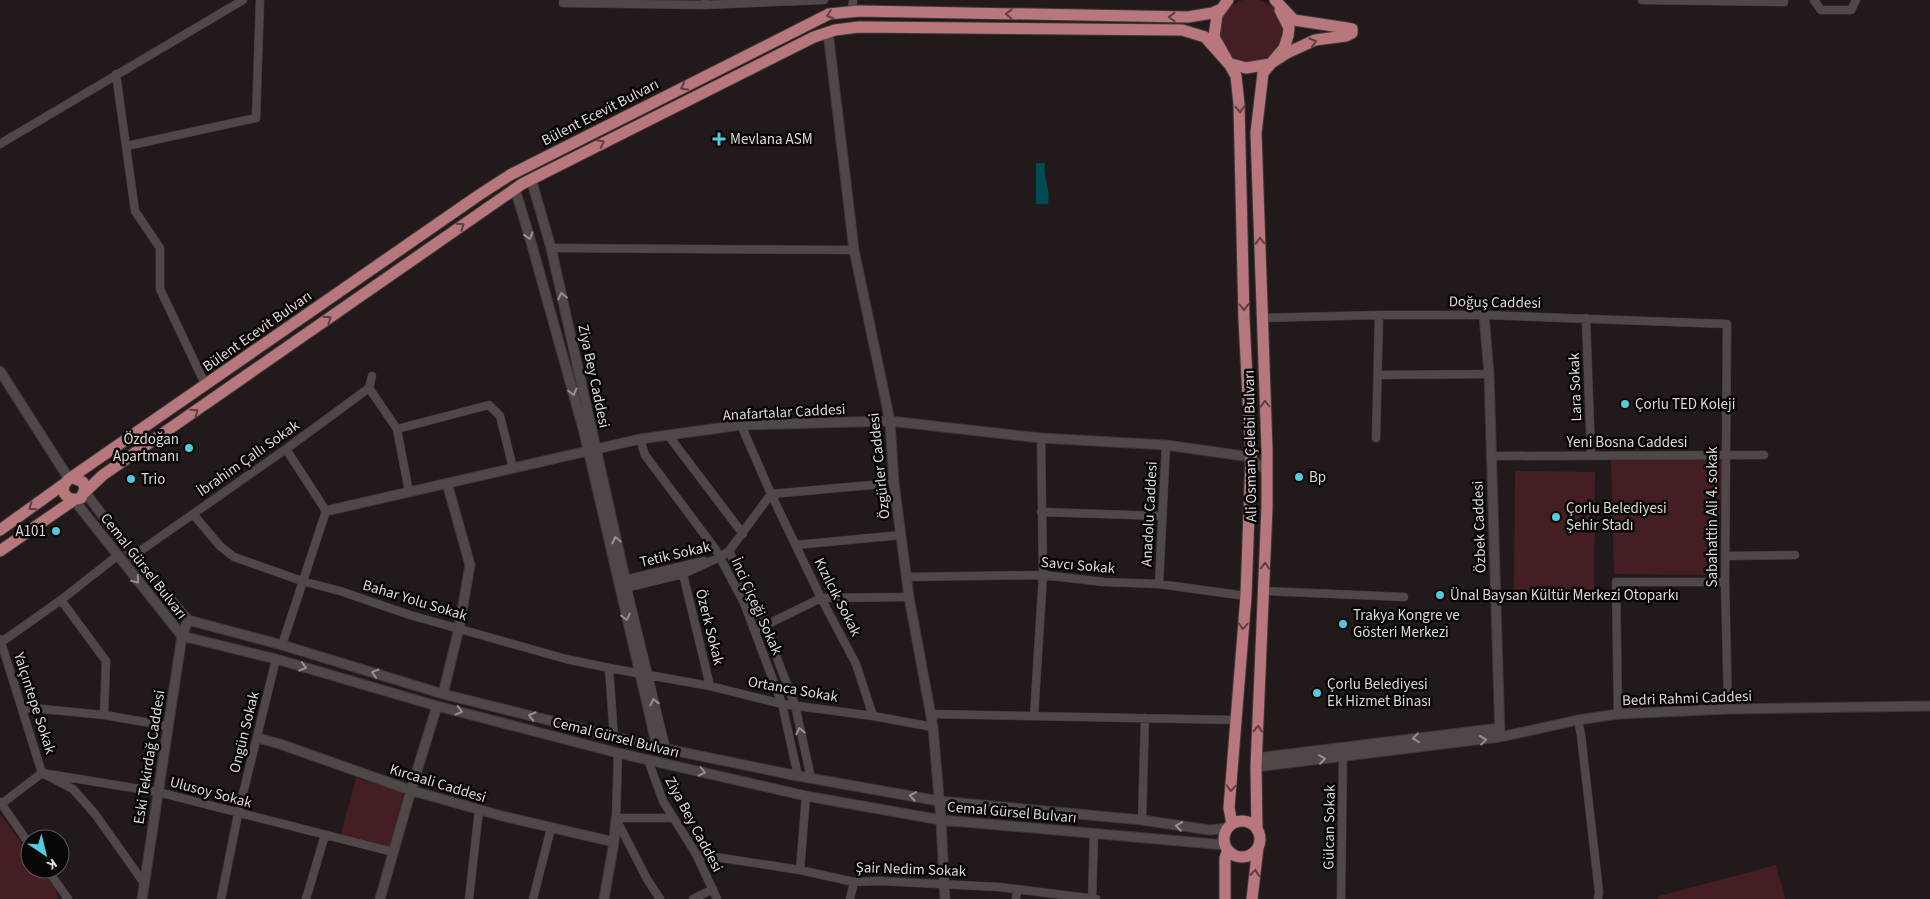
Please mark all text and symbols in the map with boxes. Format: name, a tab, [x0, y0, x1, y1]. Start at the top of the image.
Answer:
one-way arrow	[1005, 9, 1012, 19]
one-way arrow	[826, 10, 835, 20]
one-way arrow	[1167, 12, 1175, 22]
one-way arrow	[1308, 37, 1317, 47]
street label: Bülent Ecevit Bulvarı	[538, 74, 662, 151]
one-way arrow	[680, 81, 689, 91]
one-way arrow	[1234, 105, 1245, 113]
place label: Mevlana ASM	[730, 129, 813, 150]
marker: Mevlana ASM	[712, 132, 726, 146]
one-way arrow	[596, 139, 605, 150]
one-way arrow	[455, 223, 465, 232]
one-way arrow	[524, 231, 534, 239]
one-way arrow	[1254, 237, 1265, 245]
street label: Bülent Ecevit Bulvarı	[198, 286, 316, 377]
one-way arrow	[557, 291, 568, 300]
street label: Doğuş Caddesi	[1449, 291, 1541, 314]
one-way arrow	[1239, 303, 1249, 311]
one-way arrow	[322, 316, 332, 325]
street label: Ziya Bey Caddesi	[572, 322, 615, 430]
street label: Lara Sokak	[1564, 352, 1587, 422]
street label: Ali Osman Çelebi Bulvarı	[1239, 370, 1262, 522]
one-way arrow	[567, 388, 577, 396]
place label: Çorlu TED Koleji	[1635, 394, 1735, 415]
marker: Çorlu TED Koleji	[1619, 398, 1631, 410]
street label: Anafartalar Caddesi	[722, 399, 846, 426]
one-way arrow	[1260, 400, 1270, 408]
one-way arrow	[189, 409, 198, 418]
street label: Özgürler Caddesi	[863, 412, 896, 520]
street label: İbrahim Çallı Sokak	[193, 415, 304, 502]
place label: Özdoğan Apartmanı	[113, 429, 179, 467]
street label: Yeni Bosna Caddesi	[1565, 432, 1688, 453]
marker: Özdoğan Apartmanı	[183, 442, 195, 454]
street label: Sabahattin Ali 4. sokak	[1702, 446, 1723, 588]
street label: Anadolu Caddesi	[1136, 461, 1163, 567]
place label: Bp	[1309, 467, 1326, 488]
place label: Trio	[141, 469, 165, 490]
marker: Bp	[1293, 471, 1305, 483]
marker: Trio	[125, 473, 137, 485]
street label: Özbek Caddesi	[1467, 480, 1492, 574]
place label: Çorlu Belediyesi Şehir Stadı	[1566, 498, 1667, 536]
one-way arrow	[28, 501, 38, 510]
street label: Cemal Gürsel Bulvarı	[95, 509, 192, 624]
marker: Çorlu Belediyesi Şehir Stadı	[1550, 511, 1562, 523]
place label: A101	[15, 521, 46, 542]
marker: A101	[50, 525, 62, 537]
one-way arrow	[611, 535, 622, 544]
street label: Tetik Sokak	[638, 536, 713, 573]
street label: Savcı Sokak	[1040, 552, 1117, 579]
street label: İnci Çiçeği Sokak	[726, 554, 788, 659]
street label: Kızılcık Sokak	[809, 554, 867, 641]
one-way arrow	[1259, 562, 1270, 570]
one-way arrow	[131, 574, 140, 583]
street label: Bahar Yolu Sokak	[360, 575, 470, 627]
place label: Ünal Baysan Kültür Merkezi Otoparkı	[1450, 585, 1679, 606]
street label: Özerk Sokak	[690, 587, 729, 668]
marker: Ünal Baysan Kültür Merkezi Otoparkı	[1434, 589, 1446, 601]
place label: Trakya Kongre ve Gösteri Merkezi	[1353, 605, 1460, 643]
one-way arrow	[620, 613, 631, 622]
marker: Trakya Kongre ve Gösteri Merkezi	[1337, 618, 1349, 630]
one-way arrow	[1238, 623, 1249, 631]
street label: Yalçıntepe Sokak	[8, 649, 61, 757]
one-way arrow	[298, 662, 306, 672]
one-way arrow	[371, 669, 380, 679]
street label: Ortanca Sokak	[746, 671, 840, 708]
place label: Çorlu Belediyesi Ek Hizmet Binası	[1327, 674, 1431, 712]
street label: Bedri Rahmi Caddesi	[1622, 686, 1752, 711]
marker: Çorlu Belediyesi Ek Hizmet Binası	[1311, 687, 1323, 699]
street label: Eski Tekirdağ Caddesi	[129, 688, 170, 826]
street label: Ongün Sokak	[224, 689, 265, 775]
one-way arrow	[649, 698, 660, 707]
one-way arrow	[455, 706, 463, 716]
one-way arrow	[528, 712, 536, 722]
street label: Cemal Gürsel Bulvarı	[550, 712, 681, 763]
one-way arrow	[1252, 724, 1263, 732]
one-way arrow	[795, 726, 806, 735]
one-way arrow	[1412, 732, 1420, 743]
one-way arrow	[1479, 735, 1487, 746]
one-way arrow	[1318, 754, 1326, 765]
street label: Kırcaali Caddesi	[387, 759, 489, 808]
one-way arrow	[697, 766, 706, 777]
street label: Ulusoy Sokak	[167, 771, 255, 814]
street label: Ziya Bey Caddesi	[660, 773, 728, 876]
street label: Gülcan Sokak	[1318, 784, 1341, 870]
one-way arrow	[1226, 785, 1237, 793]
one-way arrow	[909, 792, 918, 802]
street label: Cemal Gürsel Bulvarı	[946, 796, 1078, 829]
one-way arrow	[1175, 821, 1183, 831]
north arrow	[20, 829, 70, 879]
text: K	[42, 853, 61, 875]
street label: Şair Nedim Sokak	[855, 857, 967, 882]
one-way arrow	[1249, 868, 1260, 876]

